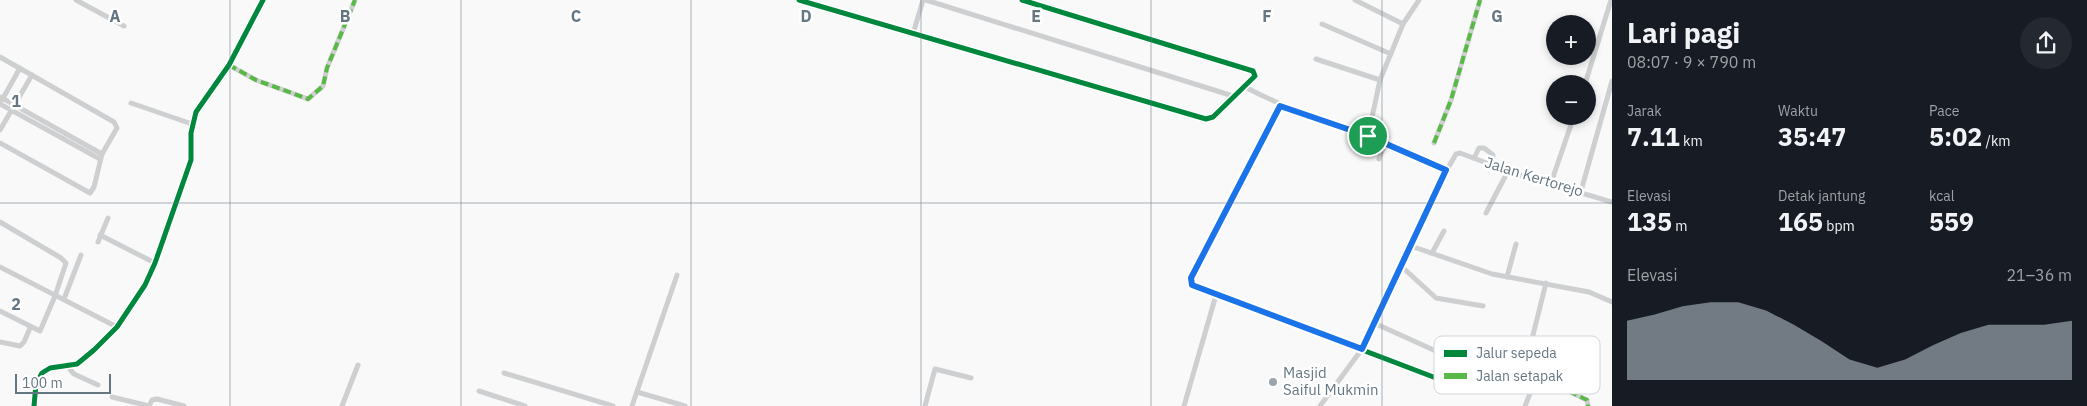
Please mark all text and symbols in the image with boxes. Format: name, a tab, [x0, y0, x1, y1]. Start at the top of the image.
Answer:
text: A	[110, 6, 121, 26]
text: B	[340, 6, 351, 26]
text: C	[571, 6, 581, 26]
text: D	[800, 6, 812, 26]
text: E	[1031, 6, 1041, 26]
text: F	[1262, 6, 1272, 26]
text: G	[1491, 6, 1503, 26]
text: Lari pagi	[1627, 14, 1740, 51]
map controls	[1546, 15, 1596, 125]
button: +	[1546, 15, 1596, 65]
button: share	[2020, 17, 2072, 69]
text: 08:07 · 9 × 790 m	[1627, 52, 1756, 72]
button: −	[1546, 75, 1596, 125]
text: 1	[11, 91, 21, 111]
text: Jarak	[1627, 102, 1662, 120]
text: Waktu	[1778, 102, 1818, 120]
text: Pace	[1929, 102, 1959, 120]
pin	[1347, 115, 1389, 157]
text: 7.11	[1627, 120, 1680, 153]
text: 35:47	[1778, 120, 1846, 153]
text: 5:02	[1929, 120, 1982, 153]
icon: arrive	[1354, 122, 1382, 150]
text: km	[1680, 132, 1703, 150]
text: /km	[1982, 132, 2011, 150]
street label: Jalan Kertorejo	[1483, 153, 1586, 201]
text: Elevasi	[1627, 187, 1671, 205]
text: Detak jantung	[1778, 187, 1865, 205]
text: kcal	[1929, 187, 1954, 205]
text: 135	[1627, 205, 1672, 238]
text: 165	[1778, 205, 1823, 238]
text: 559	[1929, 205, 1974, 238]
text: m	[1672, 217, 1688, 235]
text: bpm	[1823, 217, 1855, 235]
text: Elevasi	[1627, 265, 1677, 285]
text: 21–36 m	[2006, 265, 2072, 285]
text: 2	[11, 294, 21, 314]
legend	[1434, 336, 1600, 394]
text: Jalur sepeda	[1476, 344, 1557, 362]
place label: Masjid Saiful Mukmin	[1283, 363, 1378, 399]
text: Jalan setapak	[1476, 367, 1564, 385]
scale bar	[15, 371, 111, 394]
text: 100 m	[22, 374, 63, 392]
marker: Masjid Saiful Mukmin	[1267, 376, 1279, 388]

